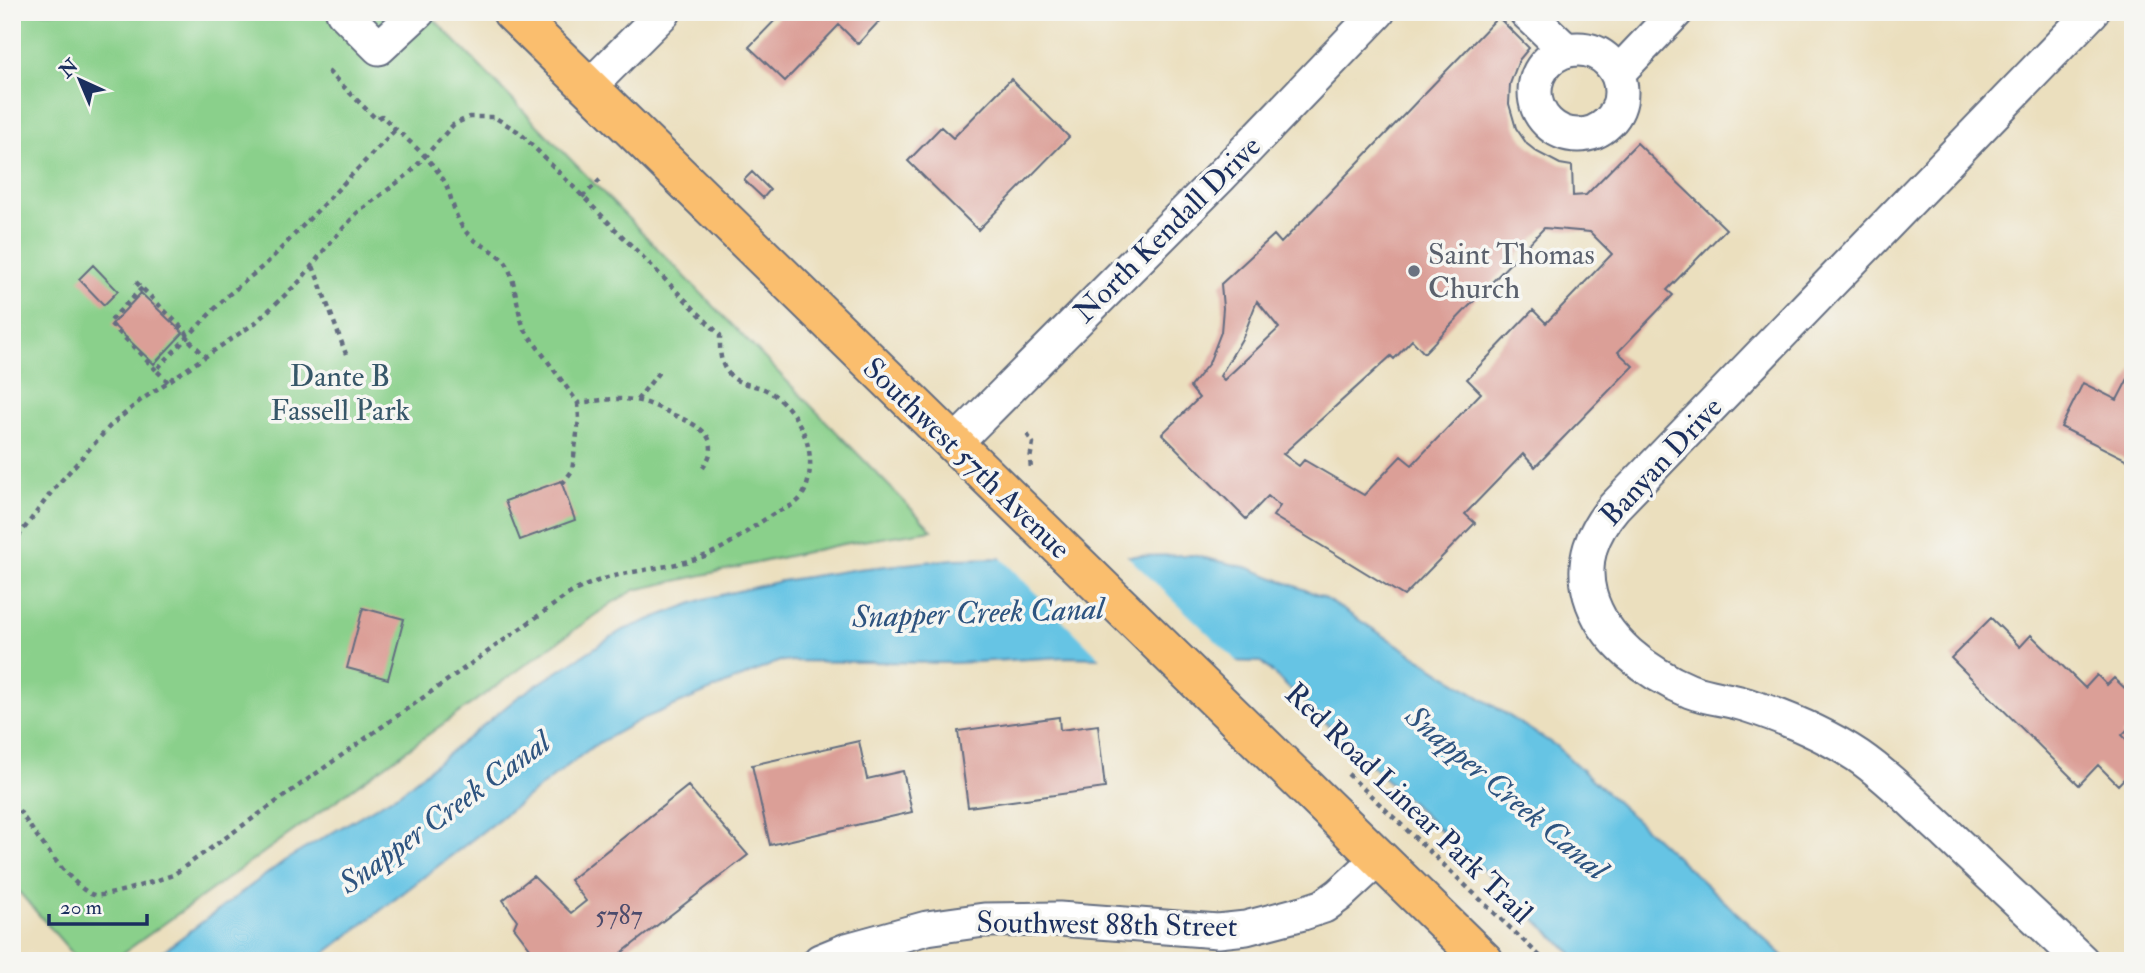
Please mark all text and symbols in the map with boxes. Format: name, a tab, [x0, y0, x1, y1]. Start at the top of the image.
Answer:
north arrow	[46, 46, 116, 116]
text: N	[54, 53, 84, 84]
street label: North Kendall Drive	[1066, 128, 1269, 331]
place label: Saint Thomas Church	[1428, 236, 1595, 307]
marker: Saint Thomas Church	[1406, 263, 1422, 279]
street label: Southwest 57th Avenue	[855, 350, 1078, 567]
park label: Dante B Fassell Park	[270, 358, 410, 429]
street label: Banyan Drive	[1592, 389, 1730, 534]
water label: Snapper Creek Canal	[850, 589, 1107, 637]
street label: Red Road Linear Park Trail	[1277, 675, 1541, 932]
water label: Snapper Creek Canal	[1396, 696, 1618, 891]
water label: Snapper Creek Canal	[330, 721, 560, 904]
scale bar	[49, 882, 147, 926]
text: 20 m	[60, 894, 102, 921]
house number: 5787	[595, 900, 643, 932]
street label: Southwest 88th Street	[976, 904, 1238, 945]

